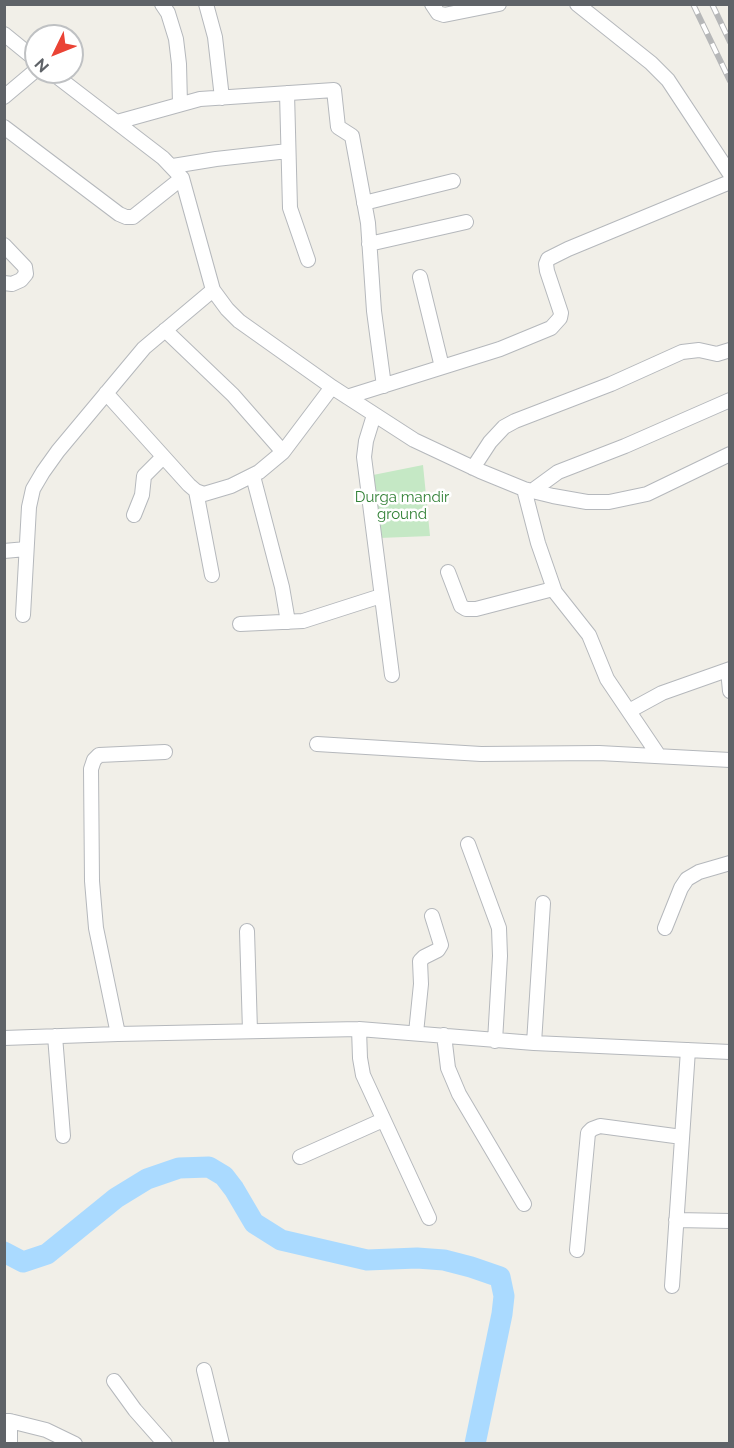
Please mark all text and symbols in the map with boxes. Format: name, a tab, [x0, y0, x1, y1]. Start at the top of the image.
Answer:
north arrow	[24, 24, 84, 84]
text: N	[31, 54, 53, 76]
park label: Durga mandir ground	[355, 488, 449, 523]

